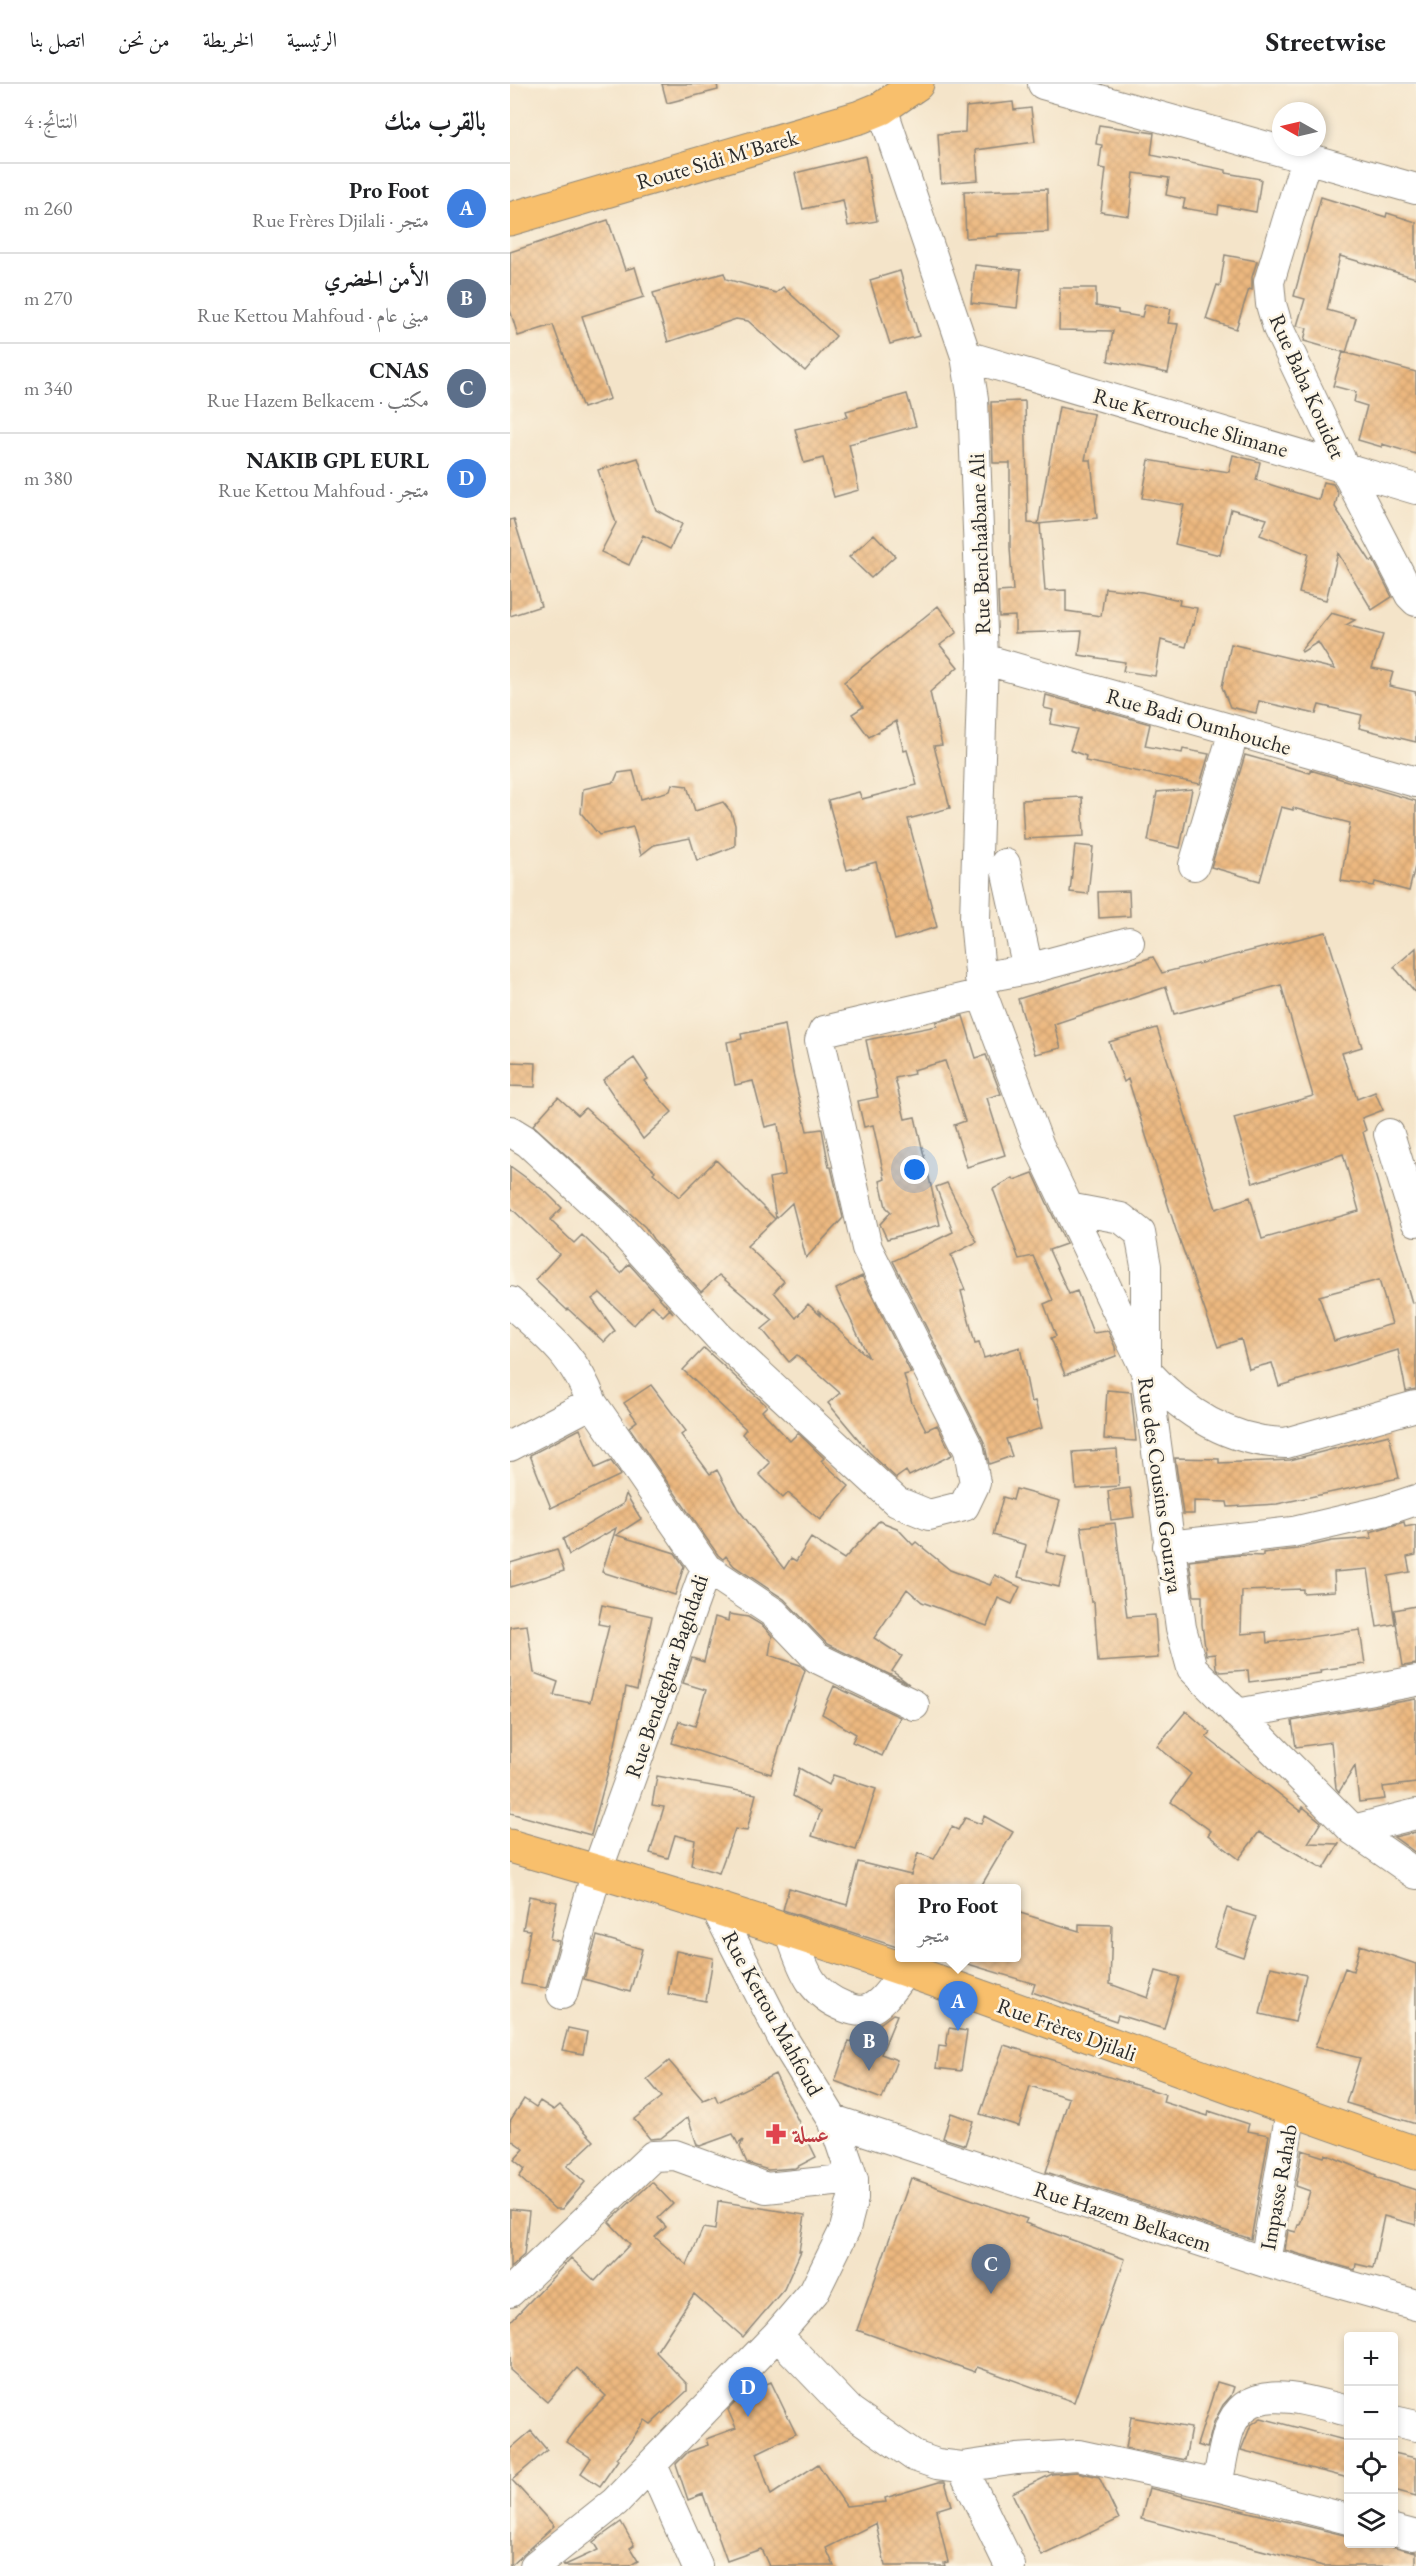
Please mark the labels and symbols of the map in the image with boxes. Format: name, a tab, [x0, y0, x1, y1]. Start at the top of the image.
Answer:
north arrow	[1272, 102, 1326, 156]
street label: Route Sidi M'Barek	[633, 122, 802, 196]
street label: Rue Baba Kouidet	[1263, 309, 1352, 463]
street label: Rue Kerrouche Slimane	[1090, 381, 1292, 464]
street label: Rue Benchaâbane Ali	[962, 453, 997, 635]
street label: Rue Badi Oumhouche	[1103, 681, 1295, 762]
your location	[900, 1155, 929, 1184]
street label: Rue des Cousins Gouraya	[1131, 1375, 1190, 1595]
street label: Rue Bendeghar Baghdadi	[618, 1570, 715, 1782]
street label: Rue Kettou Mahfoud	[715, 1926, 830, 2102]
pin: A	[938, 1982, 978, 2031]
street label: Rue Frères Djilali	[993, 1991, 1141, 2068]
pin: B	[850, 2022, 888, 2071]
place label: عسلة	[791, 2120, 829, 2149]
pharmacy icon: عسلة	[764, 2122, 788, 2146]
street label: Impasse Rahab	[1253, 2122, 1304, 2252]
street label: Rue Hazem Belkacem	[1030, 2174, 1215, 2259]
pin: C	[972, 2244, 1010, 2294]
pin: D	[728, 2368, 768, 2417]

